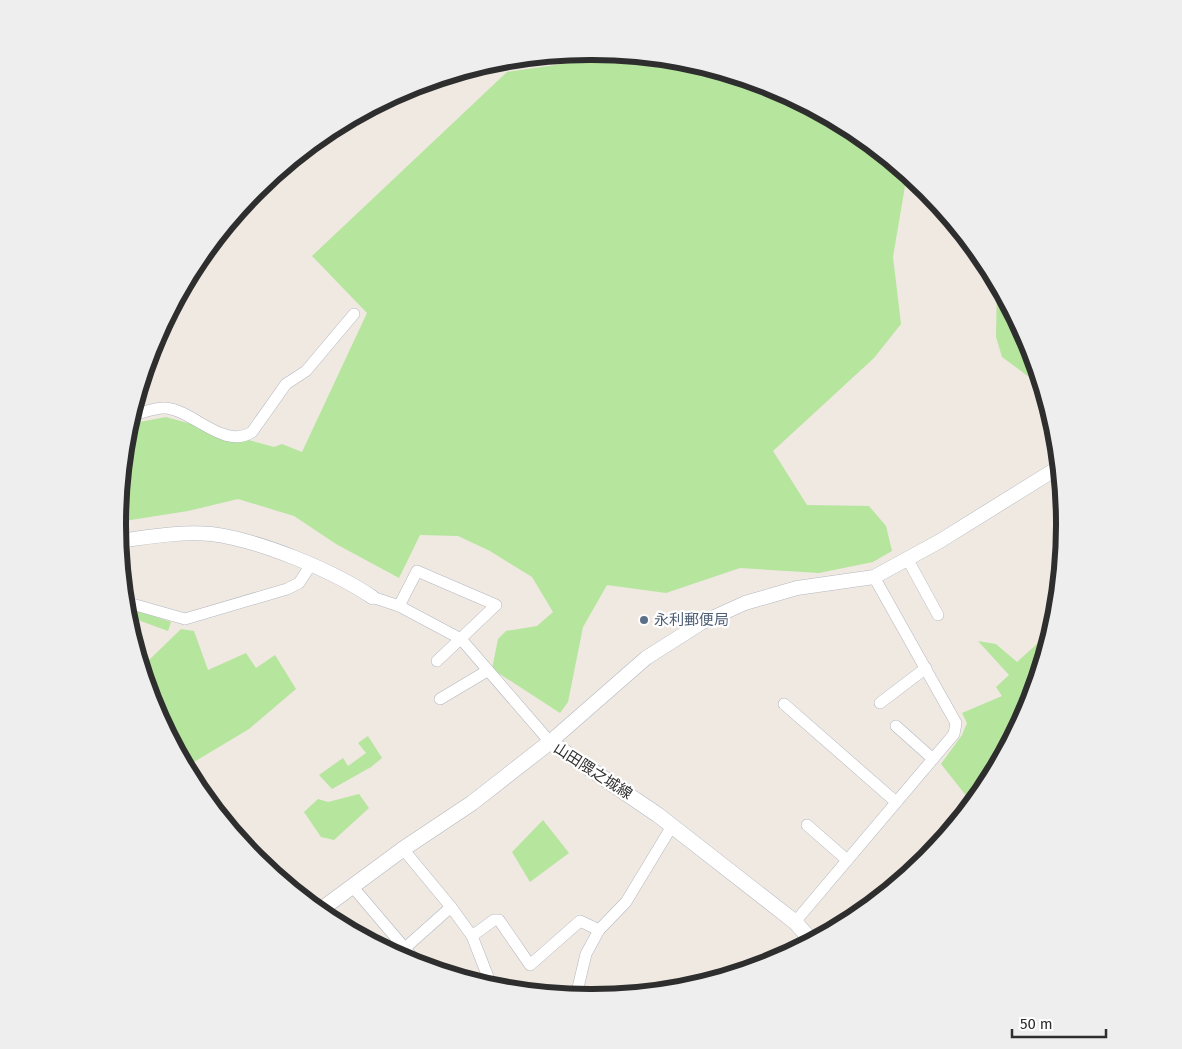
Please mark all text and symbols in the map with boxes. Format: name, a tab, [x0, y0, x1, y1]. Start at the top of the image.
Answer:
place label: 永利郵便局	[654, 611, 729, 629]
marker: 永利郵便局	[638, 614, 650, 626]
street label: 山田隈之城線	[550, 739, 636, 803]
scale bar	[1012, 1006, 1106, 1038]
text: 50 m	[1020, 1015, 1053, 1033]

